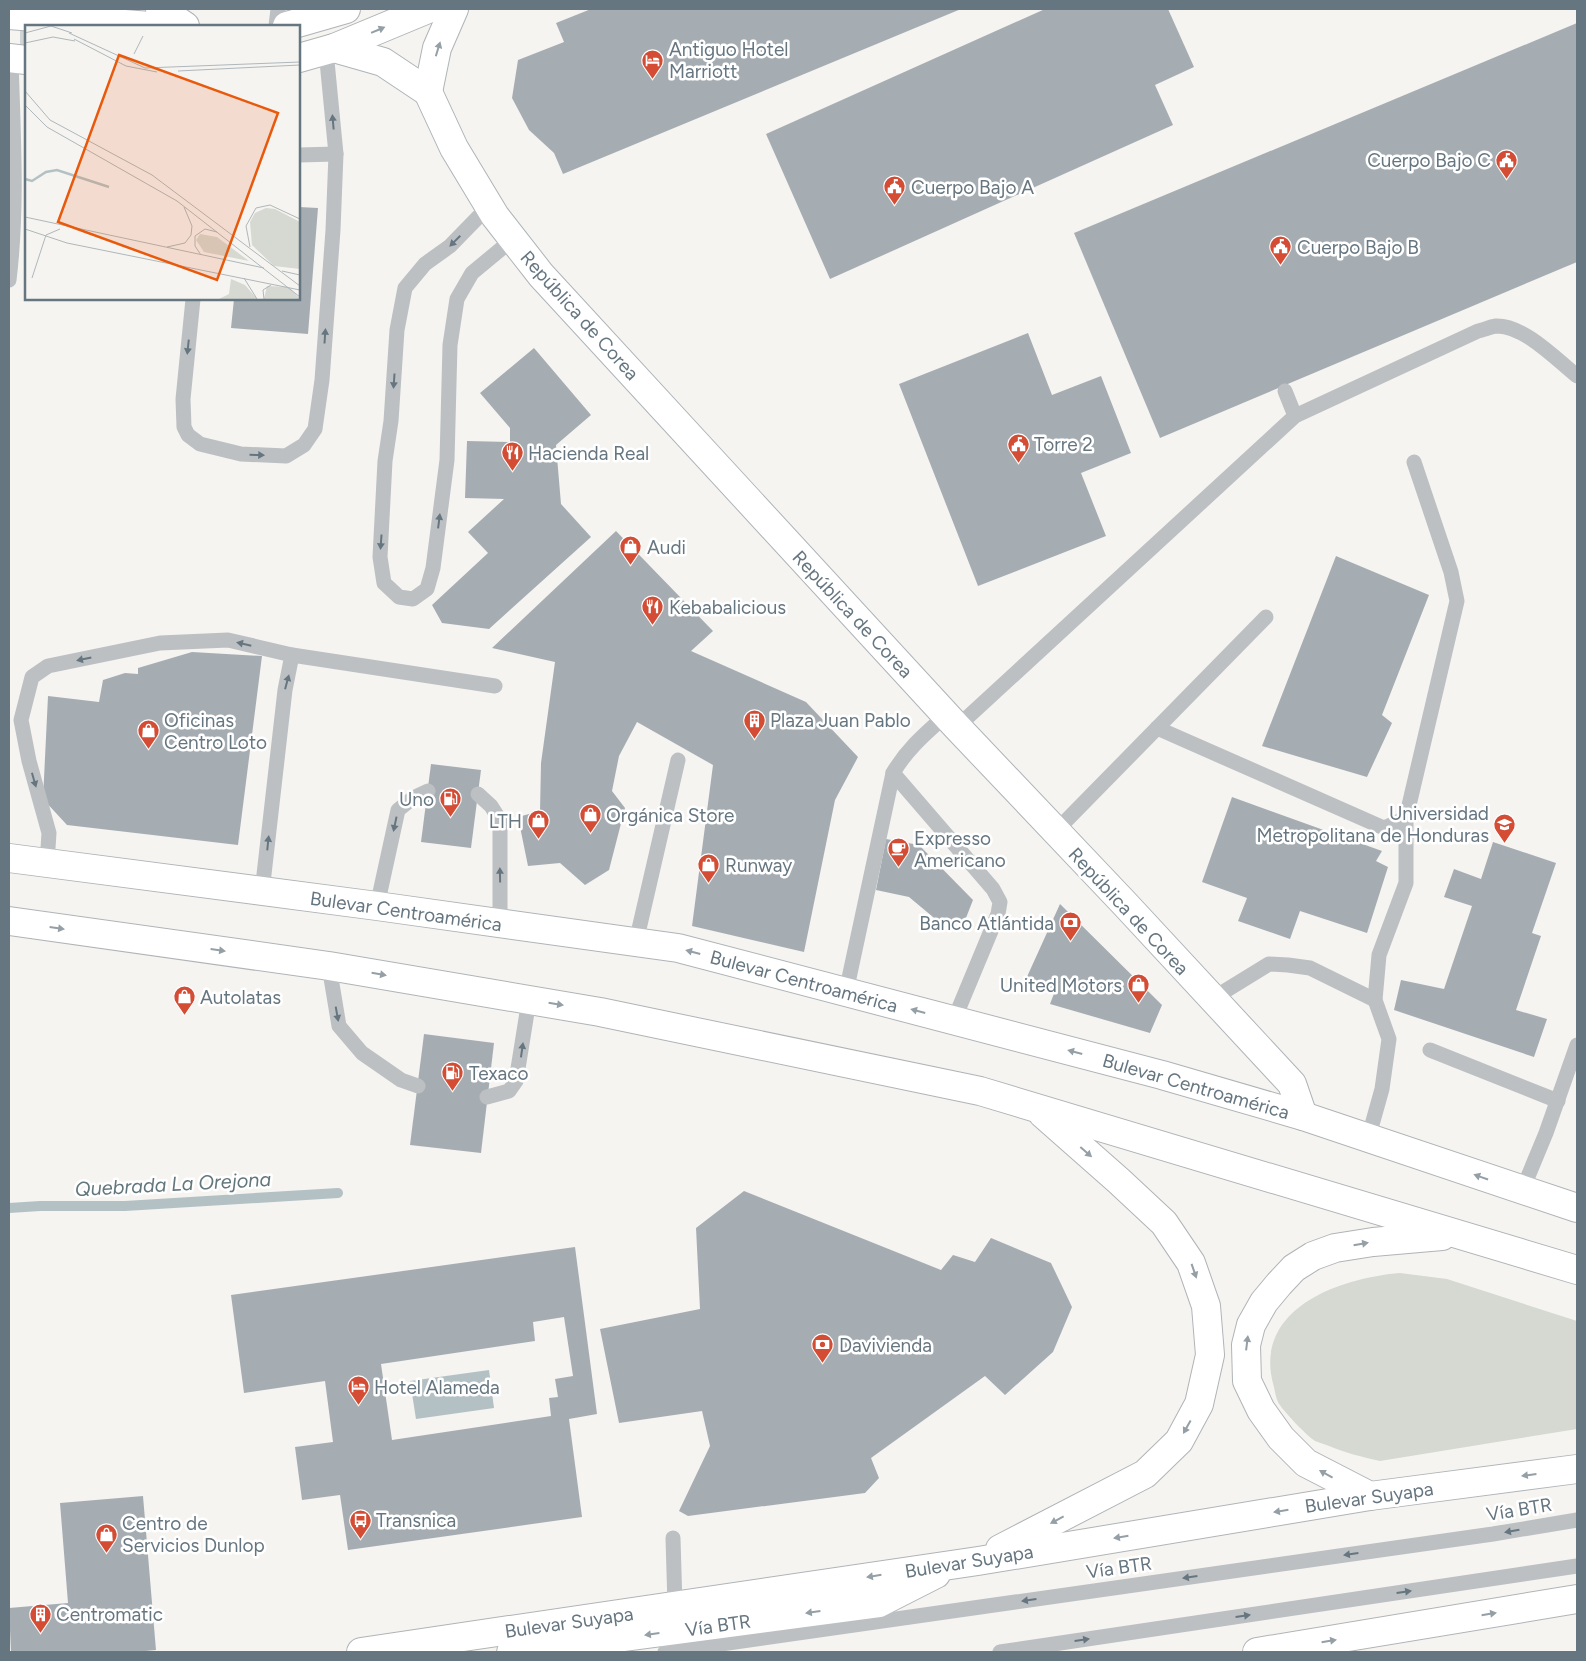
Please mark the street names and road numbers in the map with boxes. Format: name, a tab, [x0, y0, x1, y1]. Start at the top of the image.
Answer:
street label: República de Corea	[516, 246, 644, 385]
street label: República de Corea	[788, 546, 918, 683]
street label: República de Corea	[1064, 843, 1194, 980]
street label: Bulevar Centroamérica	[309, 887, 503, 936]
street label: Bulevar Centroamérica	[708, 945, 900, 1018]
street label: Bulevar Centroamérica	[1100, 1049, 1292, 1124]
street label: Bulevar Suyapa	[1303, 1477, 1435, 1518]
street label: Vía BTR	[1485, 1493, 1554, 1526]
street label: Bulevar Suyapa	[903, 1540, 1035, 1583]
street label: Vía BTR	[1085, 1552, 1153, 1583]
street label: Bulevar Suyapa	[503, 1602, 635, 1643]
street label: Vía BTR	[684, 1610, 752, 1641]

